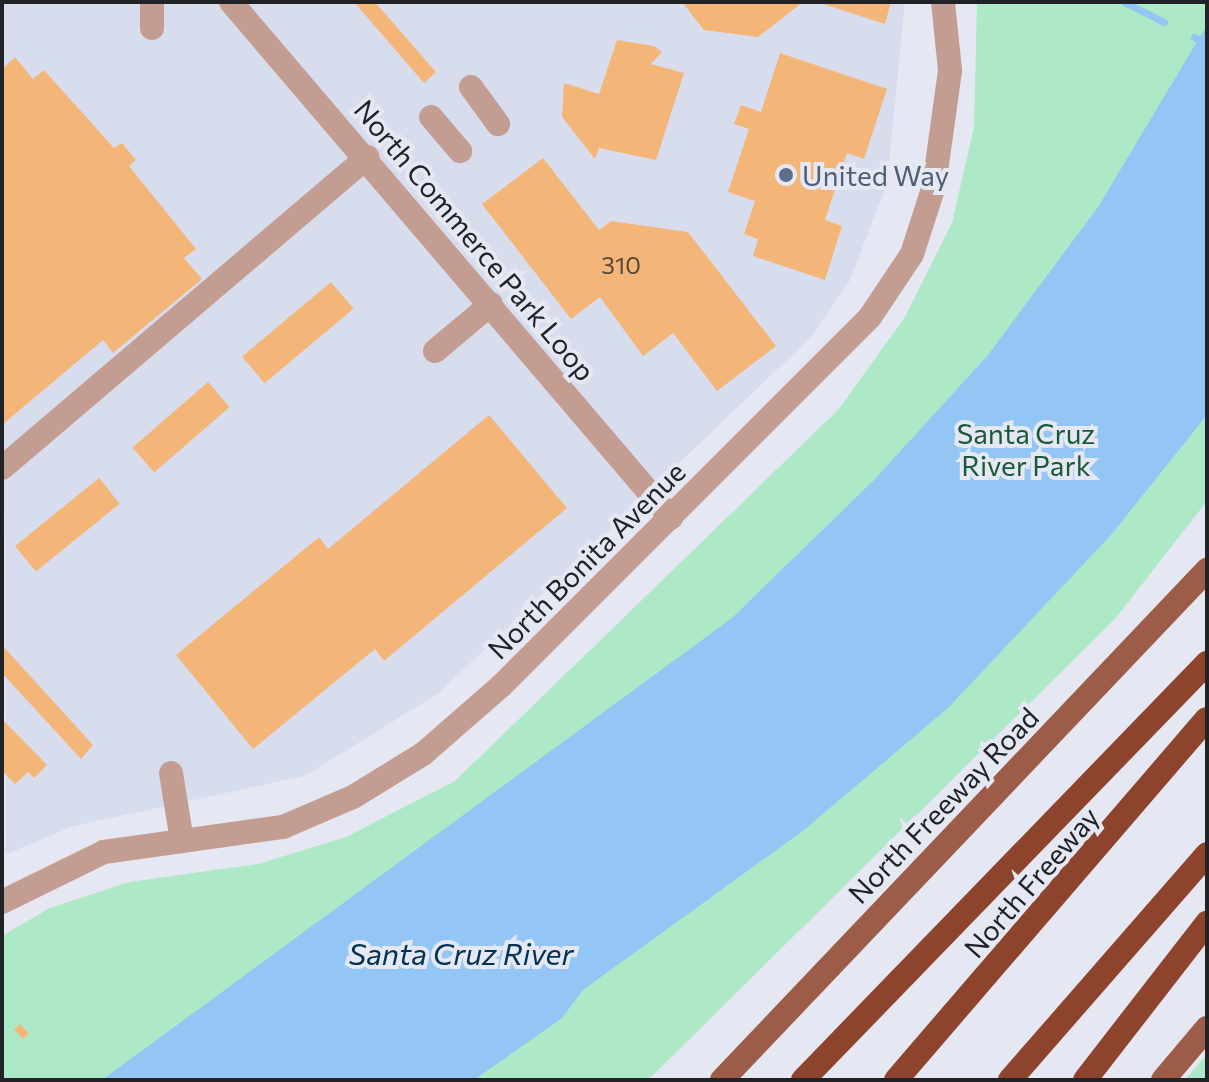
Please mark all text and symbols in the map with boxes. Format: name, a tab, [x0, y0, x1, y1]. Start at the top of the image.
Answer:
street label: North Commerce Park Loop	[348, 93, 602, 387]
place label: United Way	[802, 158, 949, 192]
marker: United Way	[777, 166, 795, 184]
house number: 310	[601, 251, 641, 279]
park label: Santa Cruz River Park	[957, 416, 1095, 482]
street label: North Bonita Avenue	[481, 455, 691, 665]
street label: North Freeway Road	[841, 700, 1045, 910]
street label: North Freeway	[957, 800, 1105, 964]
water label: Santa Cruz River	[349, 935, 573, 971]

